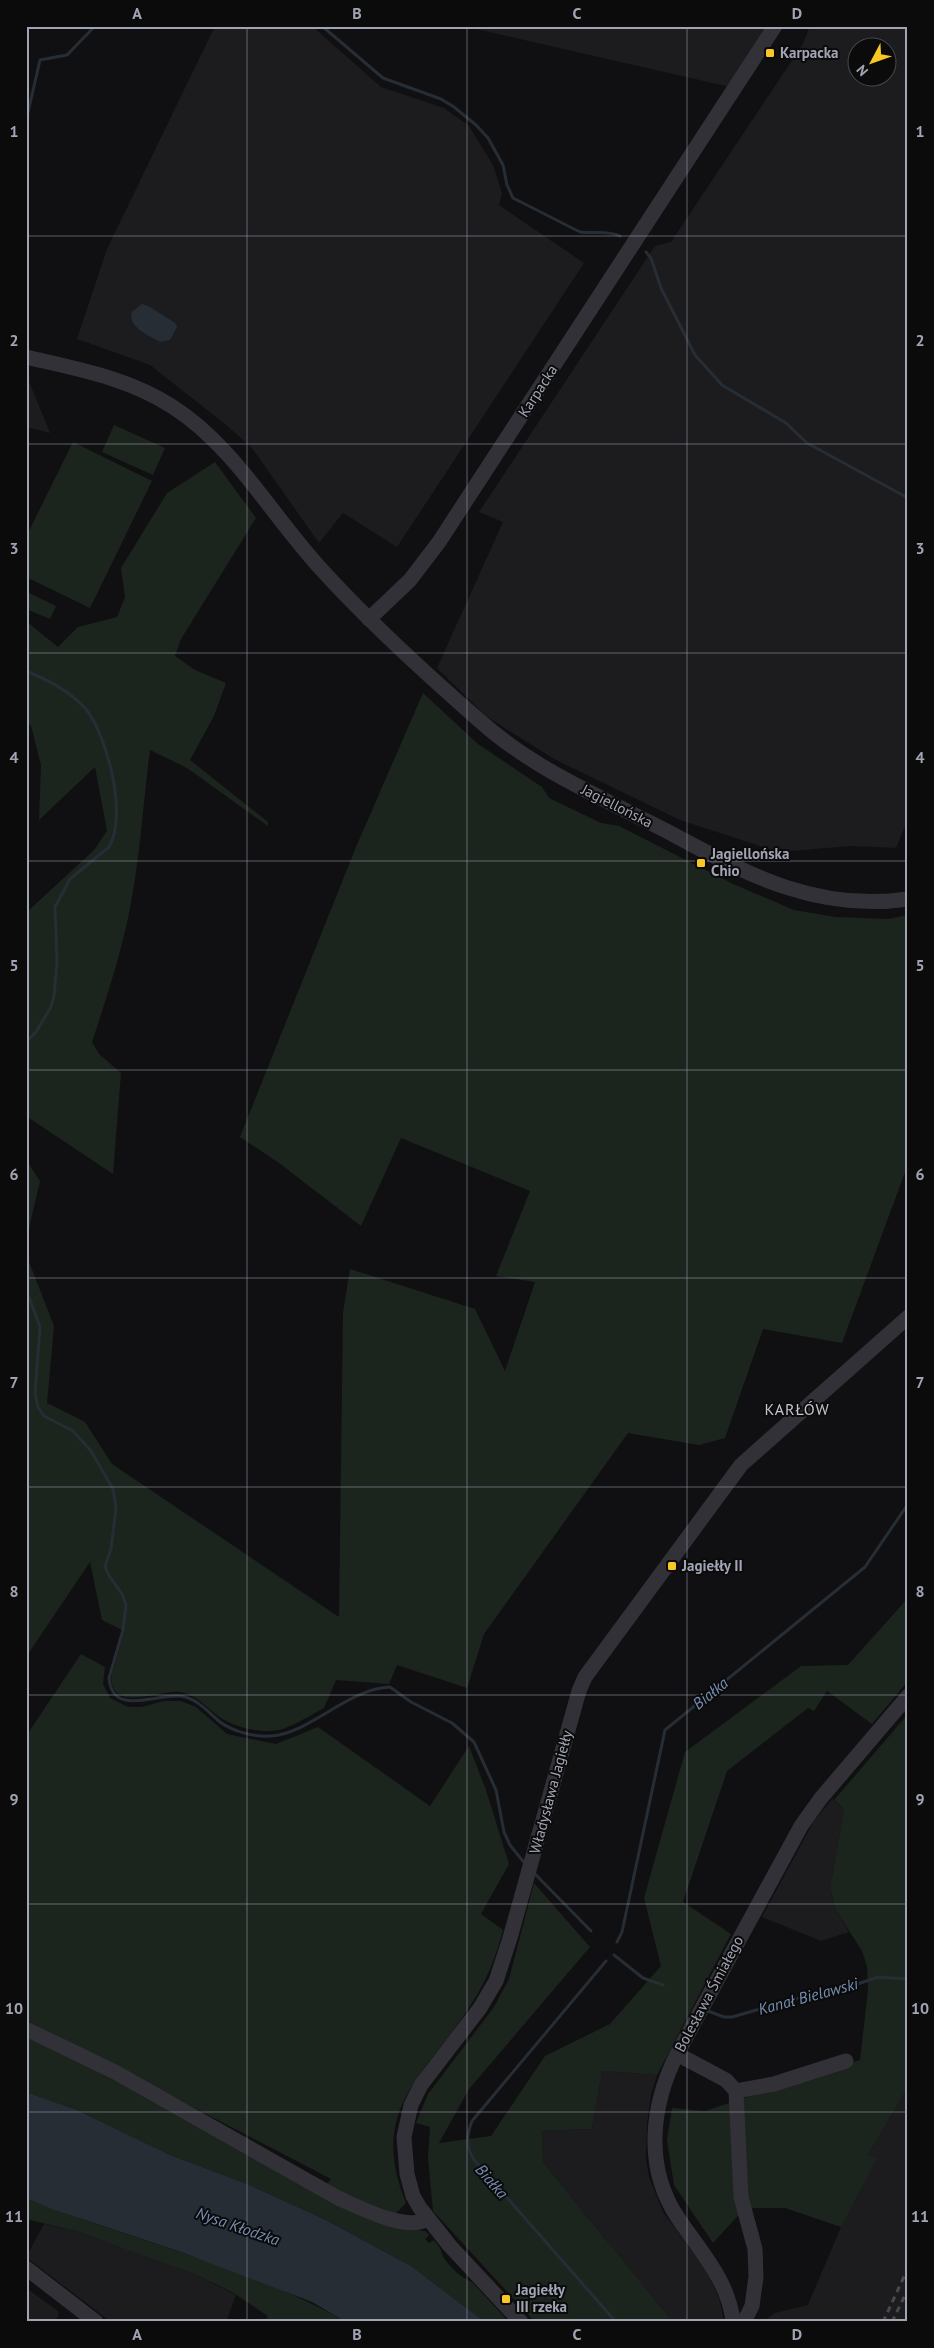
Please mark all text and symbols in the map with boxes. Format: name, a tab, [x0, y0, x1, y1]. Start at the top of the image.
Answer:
text: A	[132, 3, 142, 23]
text: B	[352, 3, 362, 23]
text: C	[573, 3, 582, 23]
text: D	[792, 3, 802, 23]
north arrow	[846, 38, 896, 88]
place label: Karpacka	[780, 43, 839, 62]
marker: Karpacka	[764, 47, 776, 59]
text: N	[852, 61, 872, 80]
text: 1	[9, 121, 19, 141]
text: 1	[915, 121, 925, 141]
text: 2	[9, 330, 19, 350]
text: 2	[915, 330, 925, 350]
street label: Karpacka	[514, 361, 561, 420]
text: 3	[9, 538, 19, 558]
text: 3	[915, 538, 925, 558]
text: 4	[9, 747, 19, 767]
text: 4	[915, 747, 925, 767]
street label: Jagiellońska	[578, 779, 656, 832]
place label: Jagiellońska Chio	[710, 844, 789, 880]
marker: Jagiellońska Chio	[695, 857, 707, 869]
text: 5	[9, 955, 19, 975]
text: 5	[915, 955, 925, 975]
text: 6	[9, 1164, 19, 1184]
text: 6	[915, 1164, 925, 1184]
text: 7	[9, 1372, 19, 1392]
text: 7	[915, 1372, 925, 1392]
district label: KARŁÓW	[764, 1399, 830, 1419]
place label: Jagiełły II	[681, 1556, 743, 1575]
marker: Jagiełły II	[666, 1560, 678, 1572]
text: 8	[9, 1581, 19, 1601]
text: 8	[915, 1581, 925, 1601]
water label: Białka	[688, 1673, 732, 1713]
street label: Władysława Jagiełły	[525, 1728, 576, 1856]
text: 9	[9, 1789, 19, 1809]
text: 9	[915, 1789, 925, 1809]
street label: Bolesława Śmiałego	[670, 1932, 747, 2055]
water label: Kanał Bielawski	[756, 1973, 861, 2019]
text: 10	[5, 1998, 23, 2018]
text: 10	[911, 1998, 929, 2018]
water label: Białka	[471, 2159, 513, 2203]
water label: Nysa Kłodzka	[194, 2202, 282, 2250]
text: 11	[5, 2206, 23, 2226]
text: 11	[911, 2206, 929, 2226]
place label: Jagiełły III rzeka	[515, 2280, 567, 2316]
marker: Jagiełły III rzeka	[500, 2293, 512, 2305]
text: A	[132, 2324, 142, 2344]
text: B	[352, 2324, 362, 2344]
text: C	[573, 2324, 582, 2344]
text: D	[792, 2324, 802, 2344]

